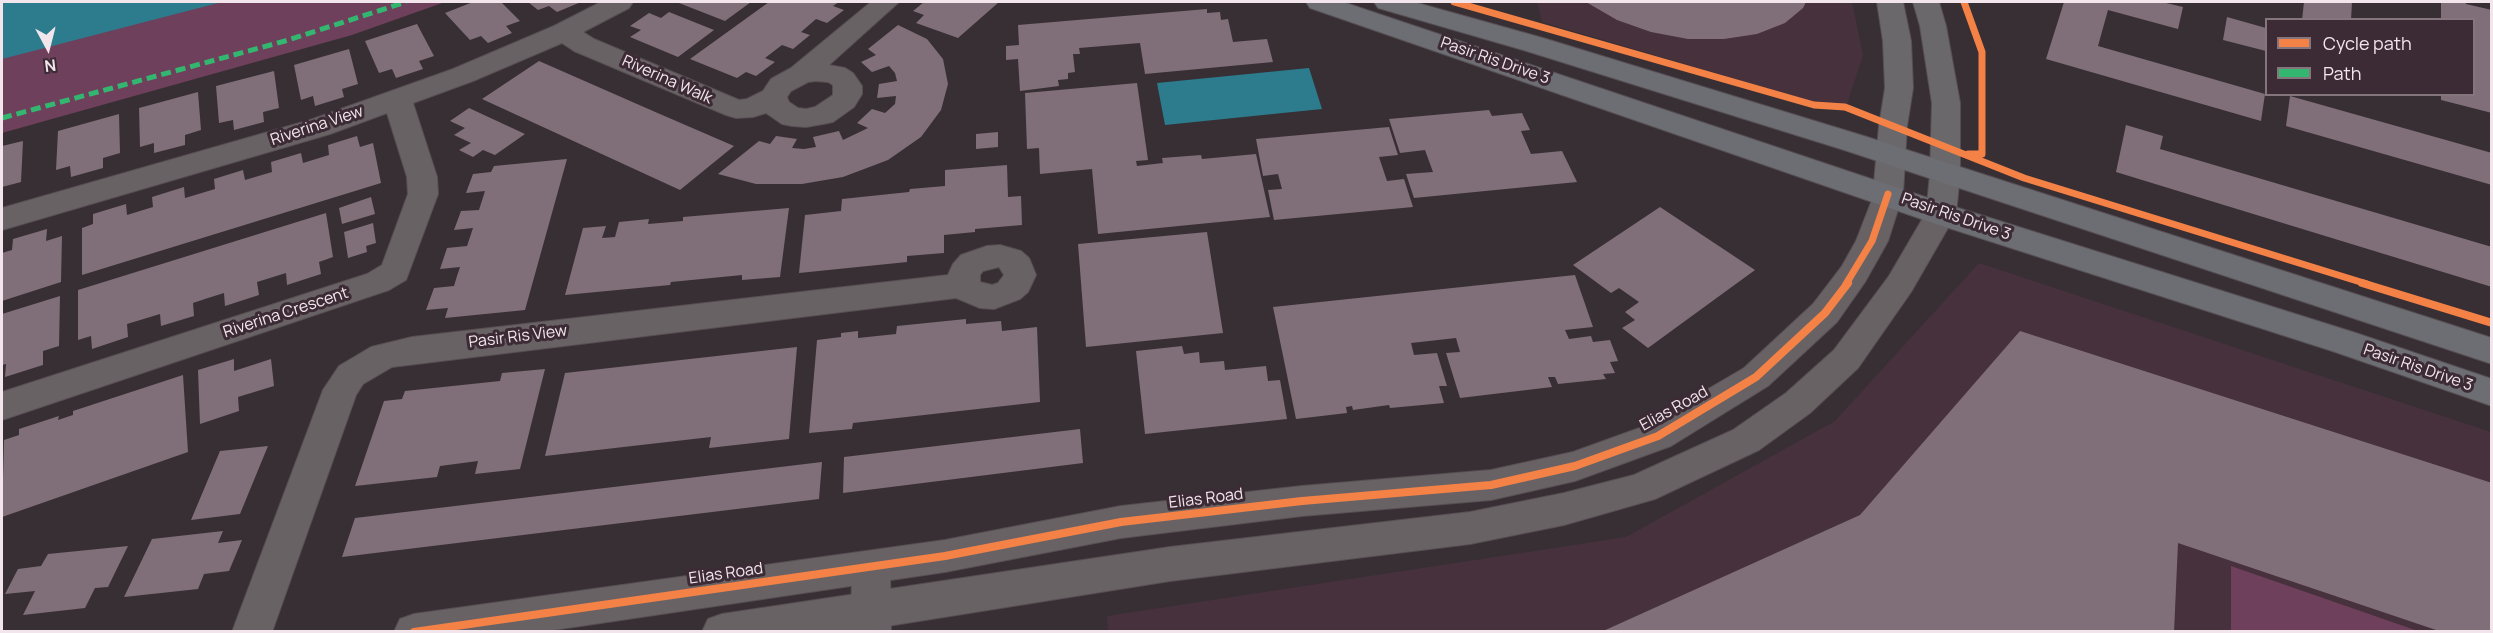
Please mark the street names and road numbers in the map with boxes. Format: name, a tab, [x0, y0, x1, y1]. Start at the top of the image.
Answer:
street label: Pasir Ris Drive 3	[1438, 33, 1552, 89]
street label: Riverina Walk	[619, 52, 715, 108]
street label: Riverina View	[268, 102, 366, 150]
street label: Pasir Ris Drive 3	[1899, 189, 2013, 245]
street label: Riverina Crescent	[221, 284, 351, 342]
street label: Pasir Ris View	[468, 321, 568, 353]
street label: Pasir Ris Drive 3	[2361, 340, 2475, 396]
street label: Elias Road	[1637, 382, 1711, 436]
street label: Elias Road	[1168, 485, 1244, 513]
street label: Elias Road	[688, 559, 764, 589]

